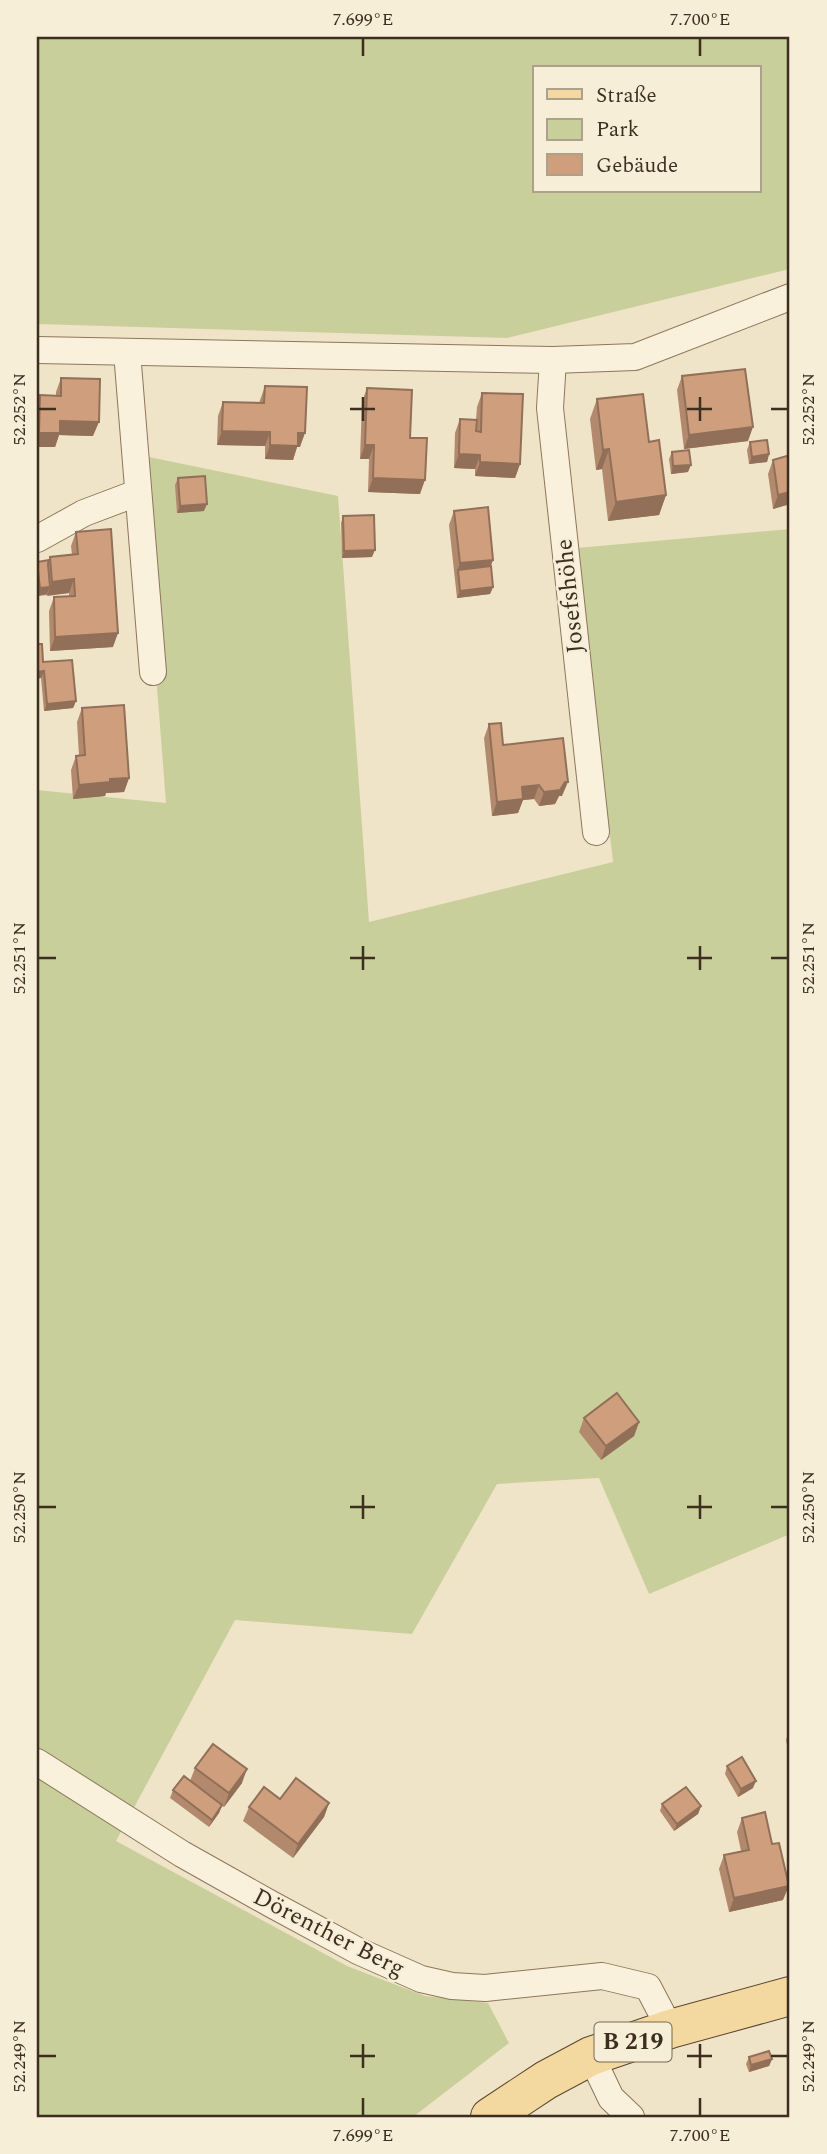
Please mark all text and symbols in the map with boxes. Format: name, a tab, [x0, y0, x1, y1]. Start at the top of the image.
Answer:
text: 7.699°E	[332, 6, 394, 33]
text: 7.700°E	[669, 6, 731, 33]
legend	[533, 66, 760, 192]
text: Straße	[596, 80, 657, 112]
text: Park	[596, 114, 640, 146]
text: Gebäude	[596, 150, 678, 182]
text: 52.252°N	[6, 373, 33, 445]
text: 52.252°N	[795, 373, 822, 445]
street label: Josefshöhe	[546, 537, 594, 655]
text: 52.251°N	[6, 922, 33, 994]
text: 52.251°N	[795, 922, 822, 994]
text: 52.250°N	[6, 1471, 33, 1543]
text: 52.250°N	[795, 1471, 822, 1543]
street label: Dörenther Berg	[247, 1879, 411, 1987]
text: 52.249°N	[6, 2020, 33, 2092]
text: 52.249°N	[795, 2020, 822, 2092]
road number: B 219	[594, 2022, 672, 2062]
text: 7.699°E	[332, 2122, 394, 2149]
text: 7.700°E	[669, 2122, 731, 2149]

